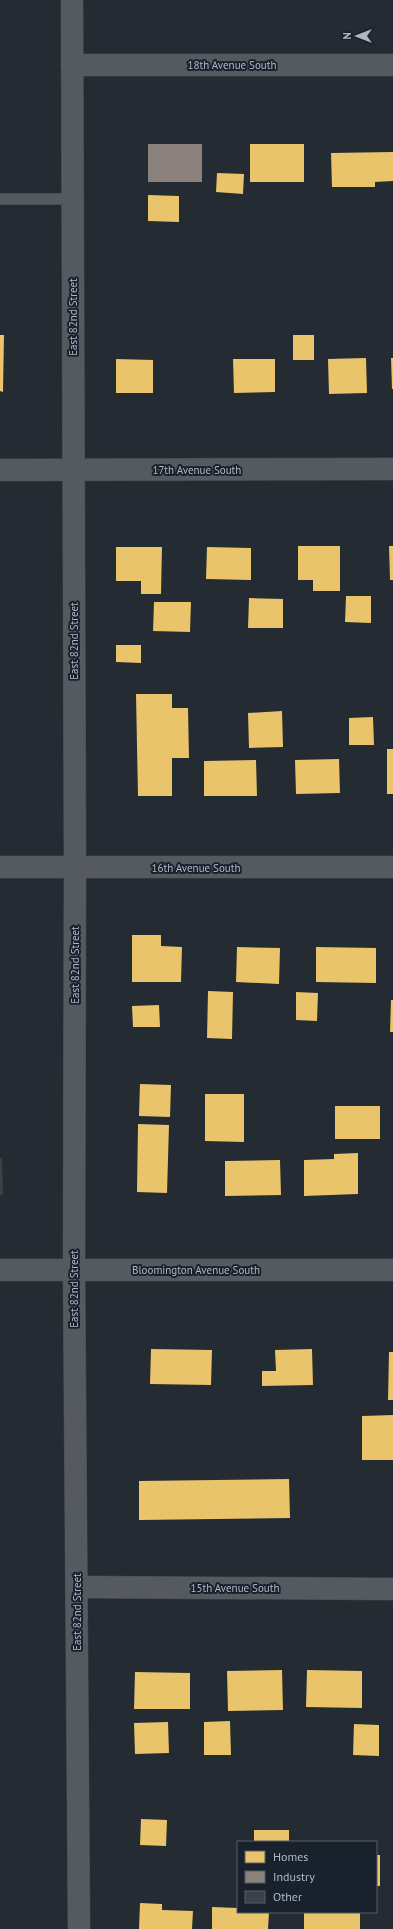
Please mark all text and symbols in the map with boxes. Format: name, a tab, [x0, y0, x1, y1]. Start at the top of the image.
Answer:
north arrow	[337, 16, 377, 56]
text: N	[340, 32, 354, 40]
street label: 18th Avenue South	[187, 58, 277, 72]
street label: East 82nd Street	[66, 278, 80, 356]
street label: 17th Avenue South	[153, 463, 241, 477]
street label: East 82nd Street	[67, 602, 81, 680]
street label: 16th Avenue South	[151, 861, 241, 875]
street label: East 82nd Street	[68, 926, 82, 1004]
street label: East 82nd Street	[67, 1250, 81, 1328]
street label: Bloomington Avenue South	[132, 1263, 260, 1277]
street label: East 82nd Street	[70, 1573, 84, 1651]
street label: 15th Avenue South	[190, 1581, 280, 1595]
legend	[237, 1841, 377, 1913]
text: Homes	[273, 1849, 308, 1864]
text: Industry	[273, 1869, 315, 1884]
text: Other	[273, 1889, 302, 1904]

